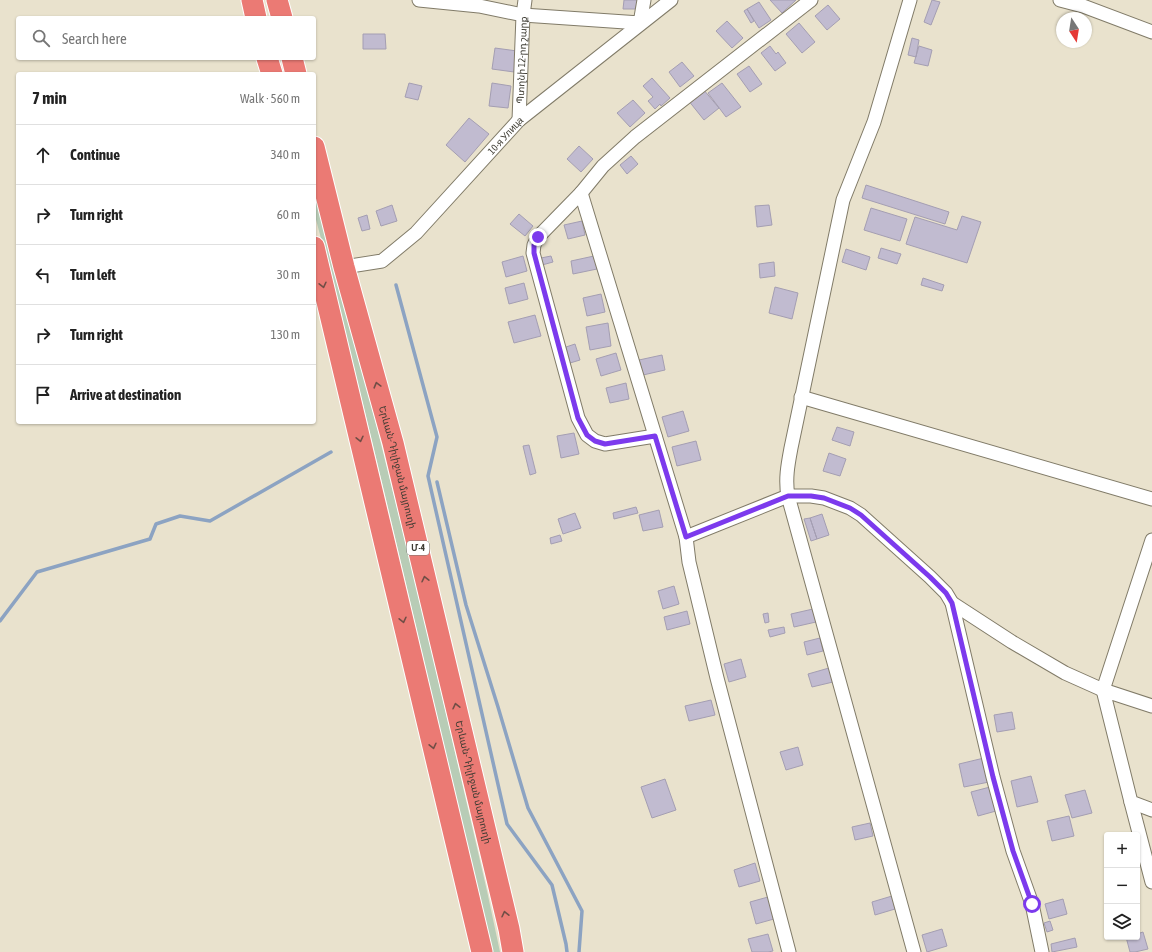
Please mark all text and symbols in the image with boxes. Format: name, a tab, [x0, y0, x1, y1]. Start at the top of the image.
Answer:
north arrow	[1056, 12, 1092, 48]
search box	[16, 16, 316, 60]
street label: Պտղնի 12-րդ շարք	[514, 16, 528, 104]
icon: search	[30, 27, 52, 49]
text: Search here	[62, 30, 127, 47]
text: 7 min	[32, 88, 67, 108]
text: Walk · 560 m	[240, 91, 300, 106]
street label: 10-я Улица	[485, 113, 525, 156]
icon: ahead	[32, 144, 54, 166]
text: Continue	[70, 146, 120, 163]
text: 340 m	[271, 147, 300, 162]
icon: right	[32, 204, 54, 226]
text: Turn right	[70, 206, 123, 223]
text: 60 m	[277, 207, 300, 222]
route end	[529, 228, 547, 246]
icon: left	[32, 264, 54, 286]
text: Turn left	[70, 266, 116, 283]
text: 30 m	[277, 267, 300, 282]
one-way arrow	[318, 281, 327, 288]
icon: right	[32, 324, 54, 346]
text: Turn right	[70, 326, 123, 343]
text: 130 m	[271, 327, 300, 342]
one-way arrow	[373, 382, 382, 389]
icon: arrive	[32, 384, 54, 406]
text: Arrive at destination	[70, 386, 181, 403]
street label: Երևան-Դիլիջան մայրուղի	[377, 404, 419, 530]
one-way arrow	[355, 435, 364, 442]
road number: Մ-4	[407, 541, 429, 555]
one-way arrow	[422, 576, 430, 582]
one-way arrow	[399, 616, 407, 623]
one-way arrow	[452, 702, 460, 709]
street label: Երևան-Դիլիջան մայրուղի	[454, 719, 494, 845]
one-way arrow	[429, 743, 437, 749]
map controls	[1104, 832, 1140, 940]
button: +	[1104, 832, 1140, 868]
button: −	[1104, 868, 1140, 904]
route start	[1023, 895, 1041, 913]
button: layers	[1104, 904, 1140, 940]
one-way arrow	[502, 911, 510, 917]

